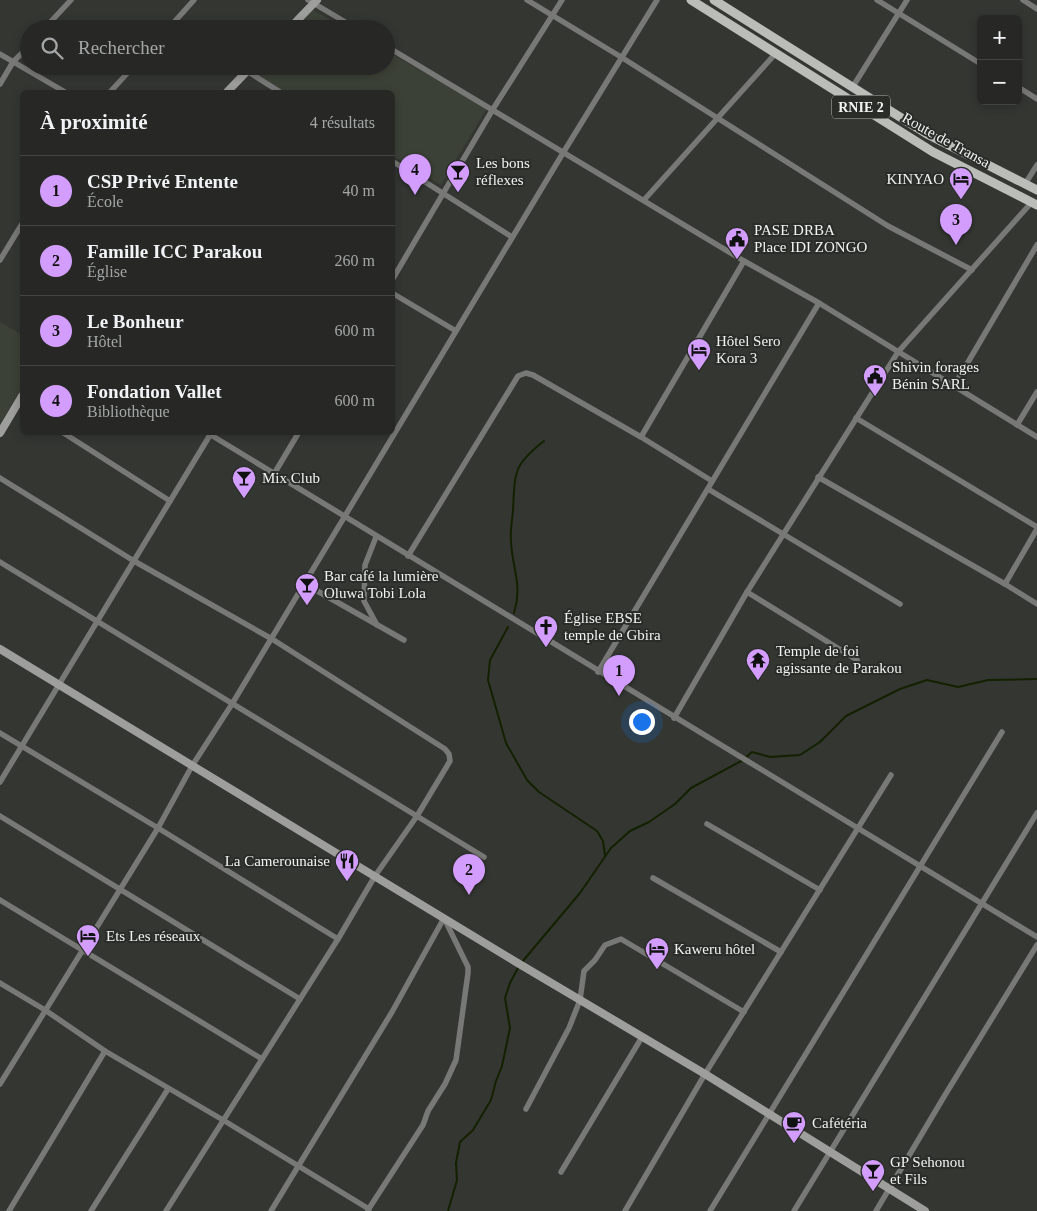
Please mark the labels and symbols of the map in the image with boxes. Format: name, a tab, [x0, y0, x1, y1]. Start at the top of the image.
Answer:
road number: RNIE 2	[832, 95, 890, 118]
street label: Route de Transa	[899, 109, 993, 171]
pin: 4	[399, 154, 431, 195]
place label: Les bons réflexes	[476, 155, 530, 188]
bar icon: Les bons réflexes	[445, 159, 471, 193]
hotel icon: KINYAO	[948, 166, 974, 200]
place label: KINYAO	[887, 171, 944, 187]
pin: 3	[940, 204, 972, 245]
place label: PASE DRBA Place IDI ZONGO	[754, 222, 867, 255]
public building icon: PASE DRBA Place IDI ZONGO	[724, 226, 750, 260]
place label: Hôtel Sero Kora 3	[716, 333, 781, 366]
hotel icon: Hôtel Sero Kora 3	[686, 337, 712, 371]
place label: Shivin forages Bénin SARL	[892, 359, 979, 392]
public building icon: Shivin forages Bénin SARL	[862, 363, 888, 397]
bar icon: Mix Club	[231, 465, 257, 499]
place label: Mix Club	[262, 470, 320, 486]
place label: Bar café la lumière Oluwa Tobi Lola	[324, 568, 439, 601]
bar icon: Bar café la lumière Oluwa Tobi Lola	[294, 572, 320, 606]
place label: Église EBSE temple de Gbira	[564, 610, 661, 643]
church icon: Église EBSE temple de Gbira	[533, 614, 559, 648]
place label: Temple de foi agissante de Parakou	[776, 643, 902, 676]
temple icon: Temple de foi agissante de Parakou	[745, 647, 771, 681]
pin: 1	[603, 655, 635, 696]
your location	[629, 709, 655, 735]
restaurant icon: La Camerounaise	[334, 848, 360, 882]
place label: La Camerounaise	[225, 853, 330, 869]
pin: 2	[453, 854, 485, 895]
hotel icon: Ets Les réseaux	[75, 923, 101, 957]
place label: Ets Les réseaux	[106, 928, 201, 944]
hotel icon: Kaweru hôtel	[644, 936, 670, 970]
place label: Kaweru hôtel	[674, 941, 755, 957]
cafe icon: Cafétéria	[781, 1110, 807, 1144]
place label: Cafétéria	[812, 1115, 867, 1131]
place label: GP Sehonou et Fils	[890, 1154, 965, 1187]
bar icon: GP Sehonou et Fils	[860, 1158, 886, 1192]

